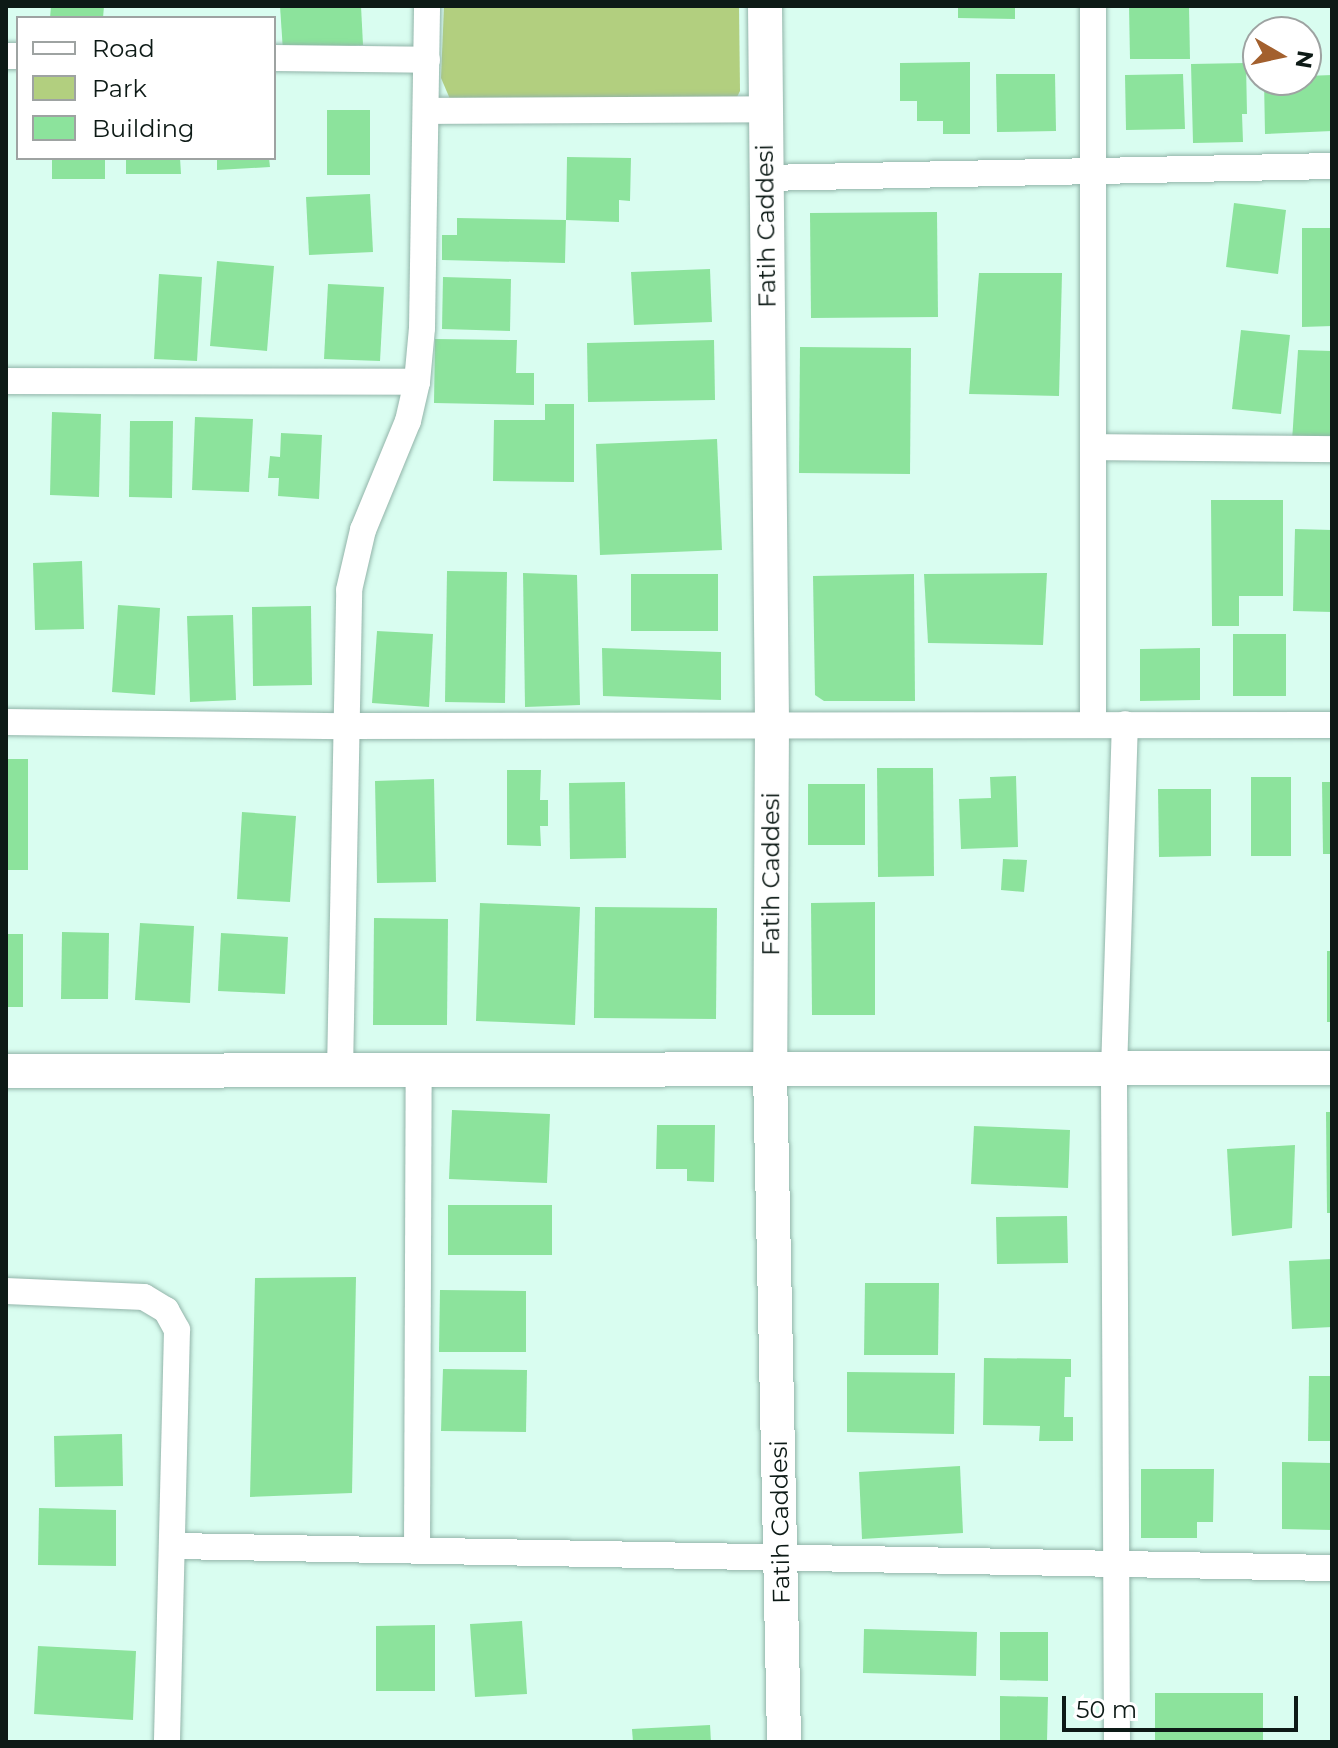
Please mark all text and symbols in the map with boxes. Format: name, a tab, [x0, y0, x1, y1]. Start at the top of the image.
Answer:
legend	[16, 16, 276, 160]
north arrow	[1242, 16, 1322, 96]
text: Road	[92, 34, 155, 63]
text: N	[1289, 49, 1319, 70]
text: Park	[92, 74, 147, 103]
text: Building	[92, 114, 195, 143]
street label: Fatih Caddesi	[750, 144, 782, 308]
street label: Fatih Caddesi	[757, 792, 785, 956]
street label: Fatih Caddesi	[764, 1440, 796, 1604]
scale bar	[1066, 1680, 1302, 1730]
text: 50 m	[1076, 1695, 1137, 1724]

